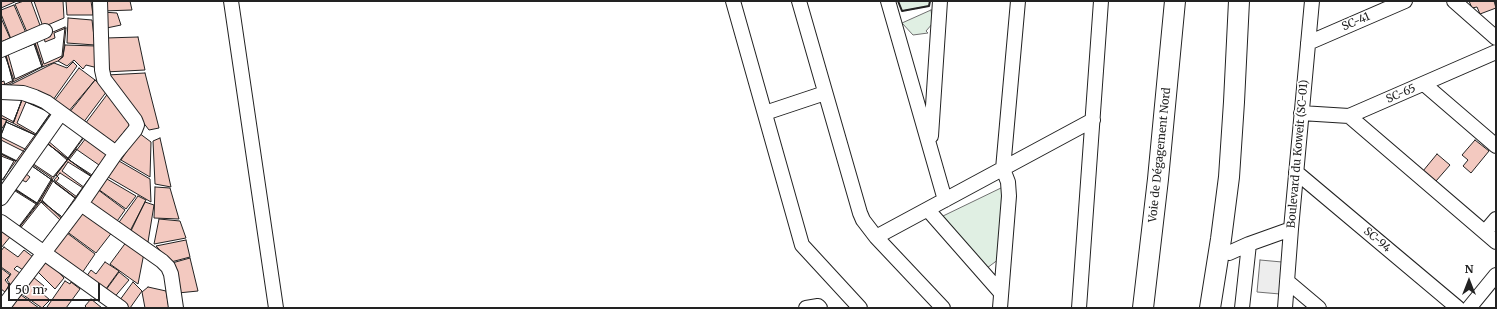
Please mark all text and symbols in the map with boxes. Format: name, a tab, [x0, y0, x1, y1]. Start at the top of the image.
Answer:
street label: SC-41	[1340, 10, 1372, 34]
street label: Boulevard du Koweit (SC-01)	[1285, 79, 1311, 229]
street label: SC-65	[1384, 82, 1418, 106]
street label: Voie de Dégagement Nord	[1146, 87, 1174, 223]
street label: SC-94	[1361, 225, 1393, 255]
north arrow	[1449, 261, 1489, 301]
text: N	[1465, 262, 1473, 276]
scale bar	[10, 275, 102, 301]
text: 50 m	[15, 282, 44, 297]

